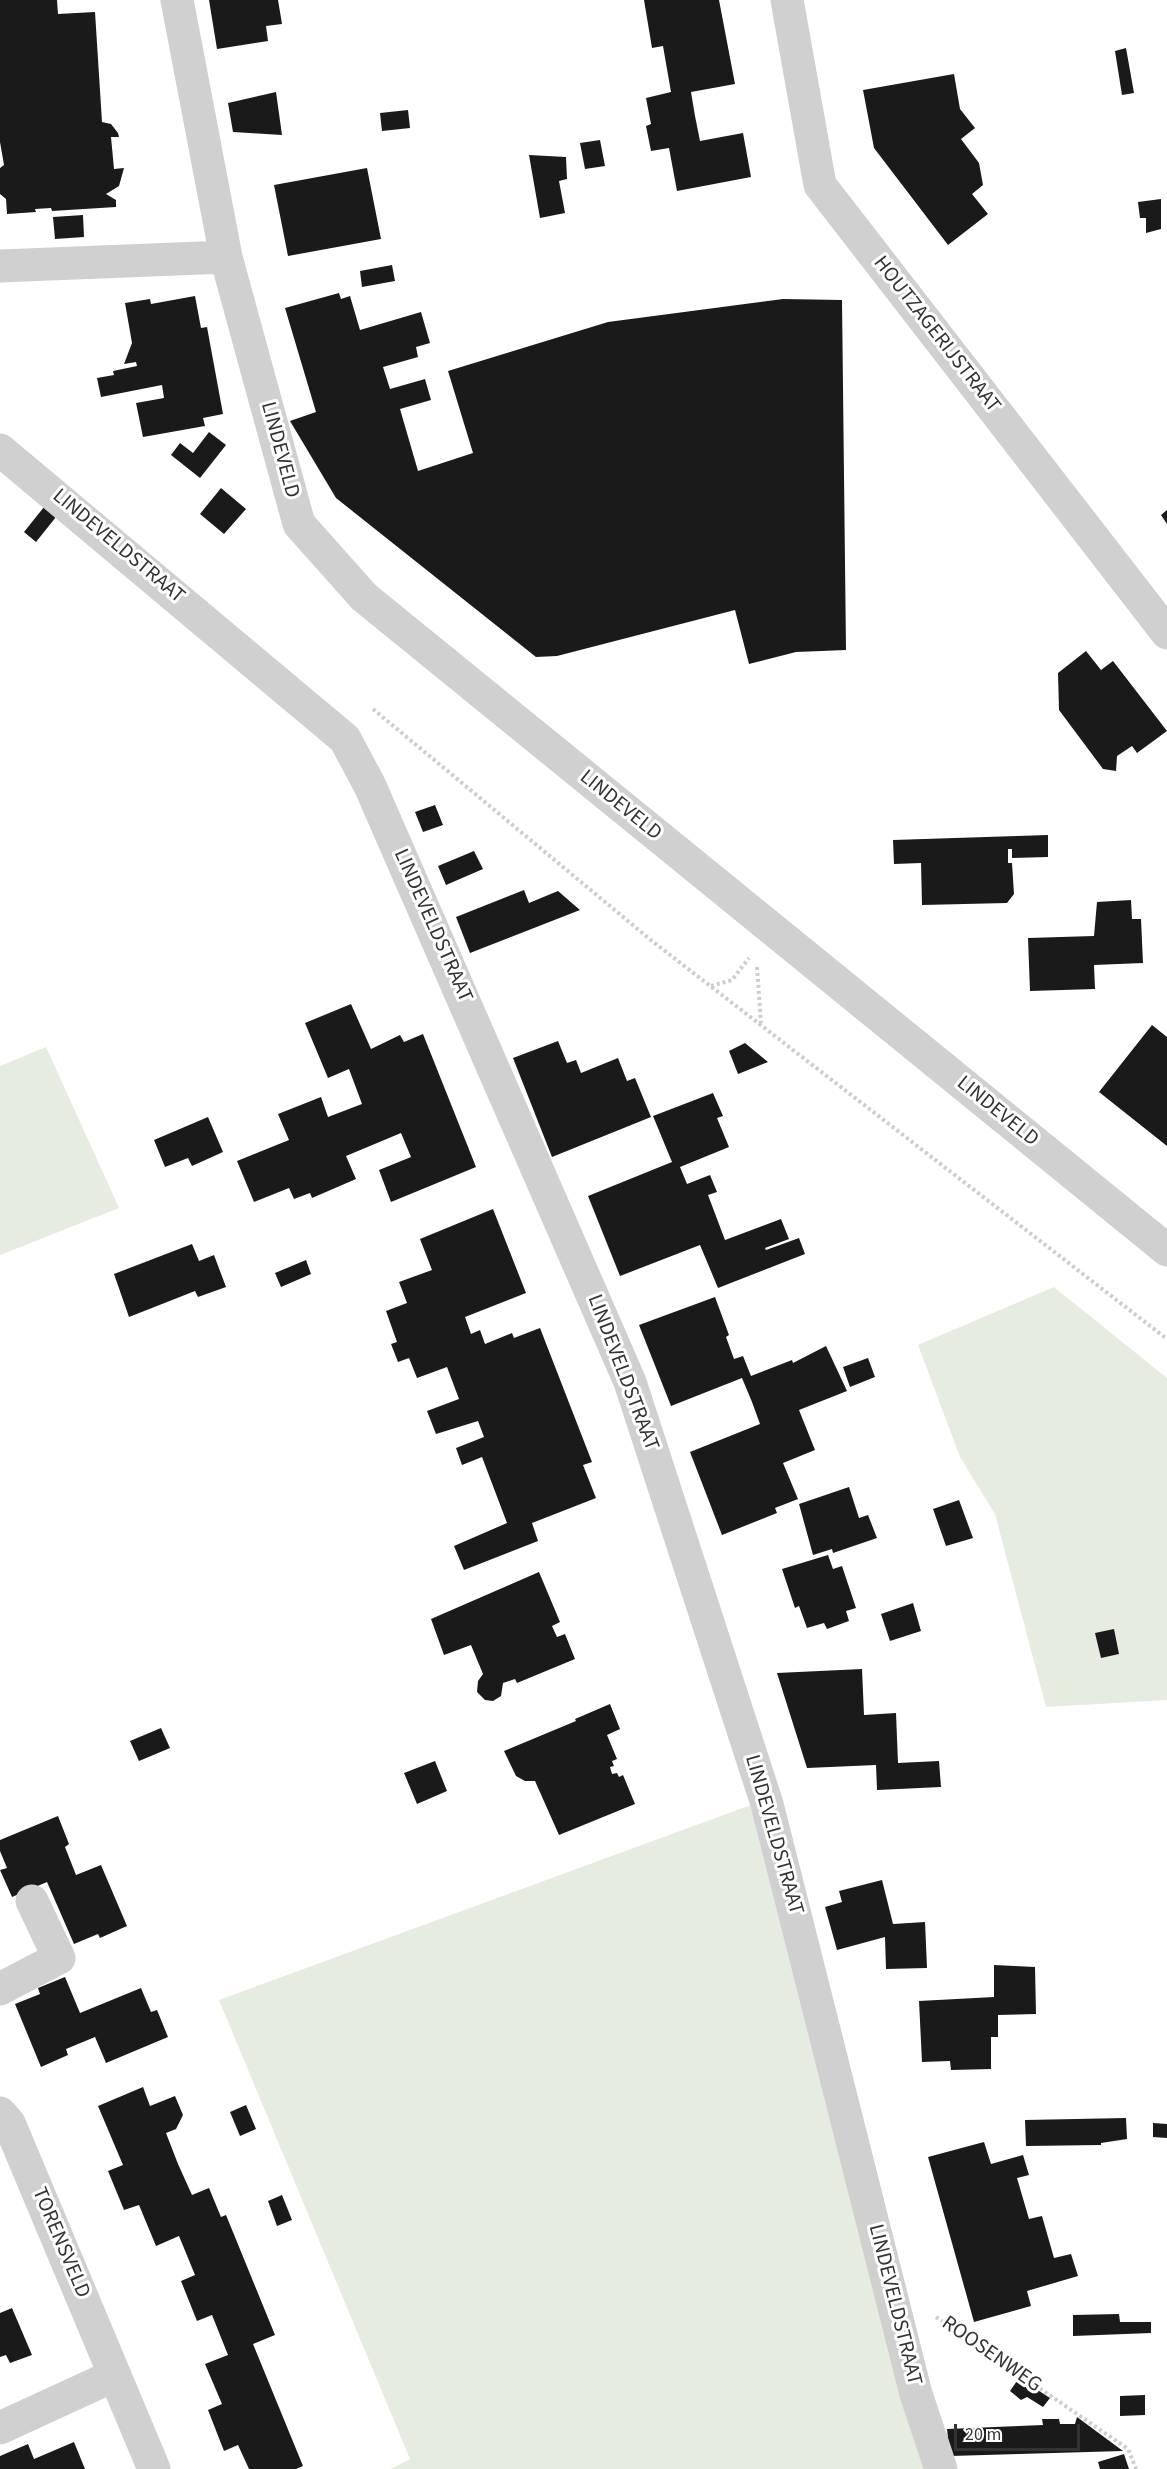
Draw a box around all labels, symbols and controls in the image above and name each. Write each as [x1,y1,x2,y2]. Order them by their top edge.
street label: HOUTZAGERIJSTRAAT [867,252,1005,418]
street label: LINDEVELD [254,399,304,501]
street label: LINDEVELDSTRAAT [47,484,189,610]
street label: LINDEVELD [574,765,666,847]
street label: LINDEVELDSTRAAT [387,846,477,1006]
street label: LINDEVELD [951,1071,1043,1153]
street label: LINDEVELDSTRAAT [581,1291,663,1455]
street label: LINDEVELDSTRAAT [738,1752,808,1918]
street label: TORENSVELD [25,2184,95,2302]
street label: LINDEVELDSTRAAT [862,2222,926,2388]
street label: ROOSENWEG [936,2311,1046,2399]
scale bar [957,2412,1083,2450]
text: 20 m [965,2422,1001,2447]

